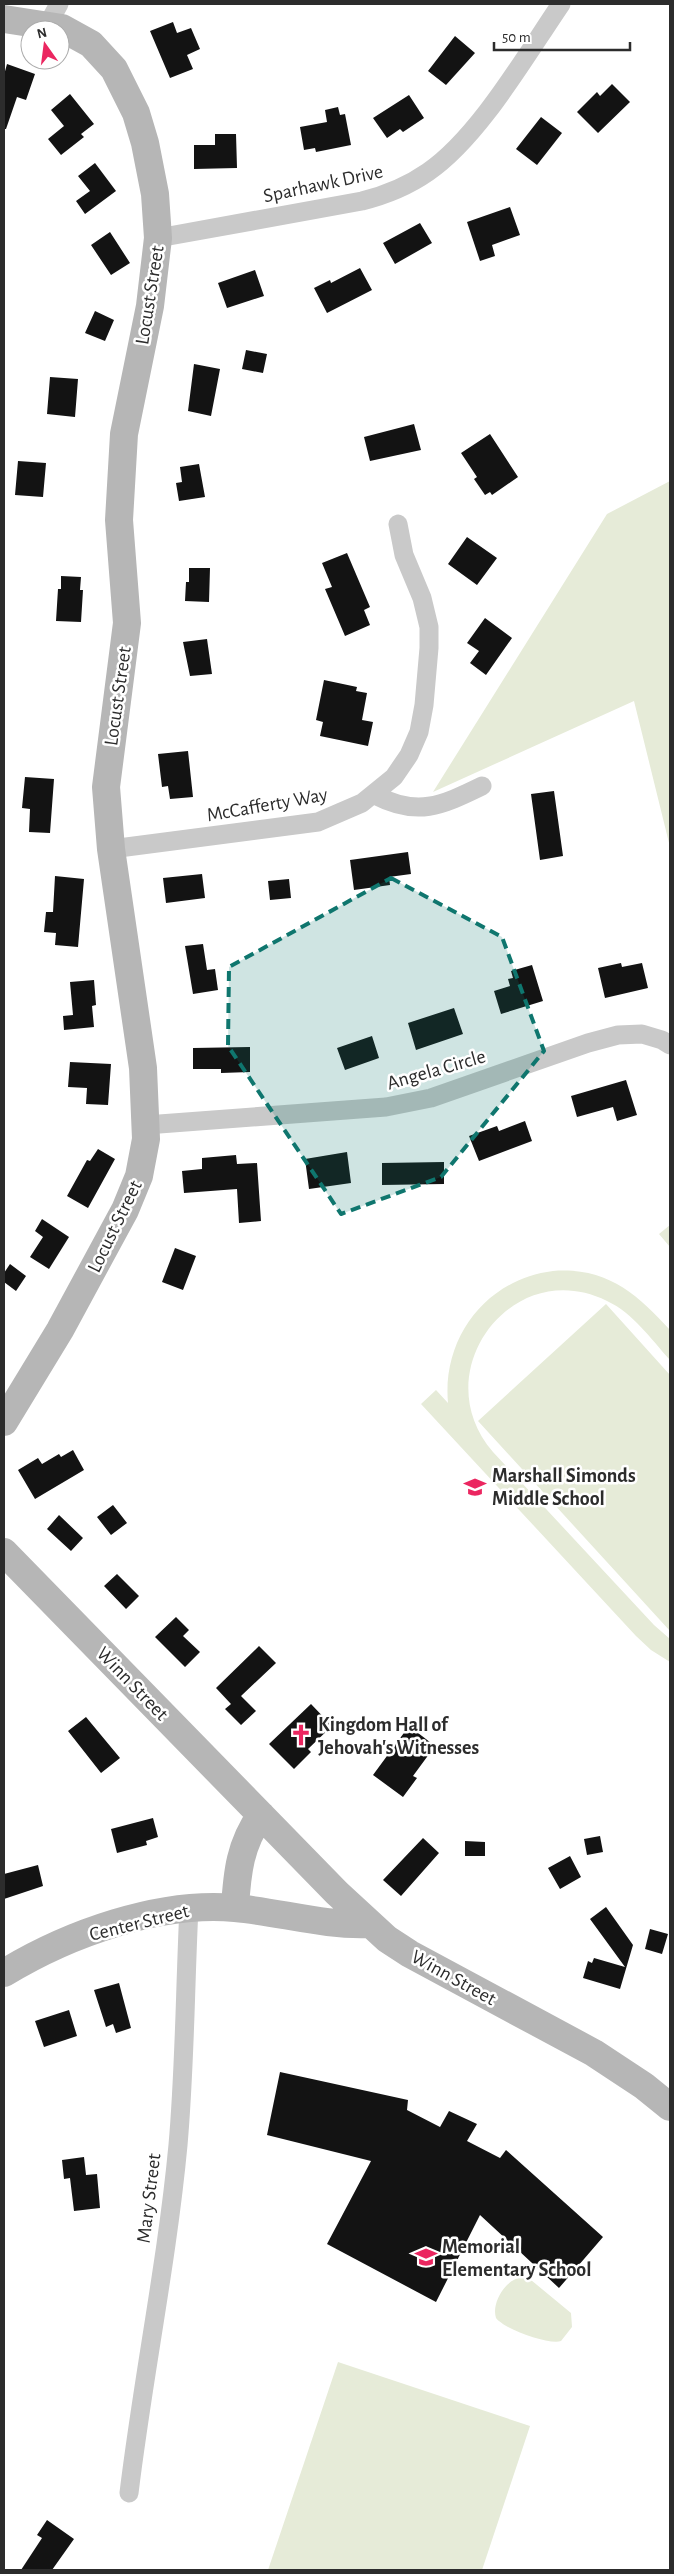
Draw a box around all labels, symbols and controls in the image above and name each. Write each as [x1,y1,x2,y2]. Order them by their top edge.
north arrow [20,20,70,70]
scale bar [494,20,630,52]
text: N [36,25,49,41]
text: 50 m [502,30,531,45]
street label: Sparhawk Drive [261,162,385,206]
street label: Locust Street [132,244,168,346]
street label: Locust Street [101,645,135,747]
street label: McCafferty Way [205,784,330,825]
street label: Angela Circle [385,1046,488,1094]
street label: Locust Street [84,1177,146,1276]
place label: Marshall Simonds Middle School [492,1466,636,1509]
school or university icon: Marshall Simonds Middle School [462,1474,488,1500]
street label: Winn Street [93,1643,172,1725]
place label: Kingdom Hall of Jehovah's Witnesses [318,1715,479,1758]
church icon: Kingdom Hall of Jehovah's Witnesses [288,1722,314,1748]
street label: Center Street [87,1901,192,1945]
street label: Winn Street [408,1946,500,2010]
street label: Mary Street [134,2152,164,2244]
place label: Memorial Elementary School [442,2237,591,2280]
school or university icon: Memorial Elementary School [413,2244,439,2270]

